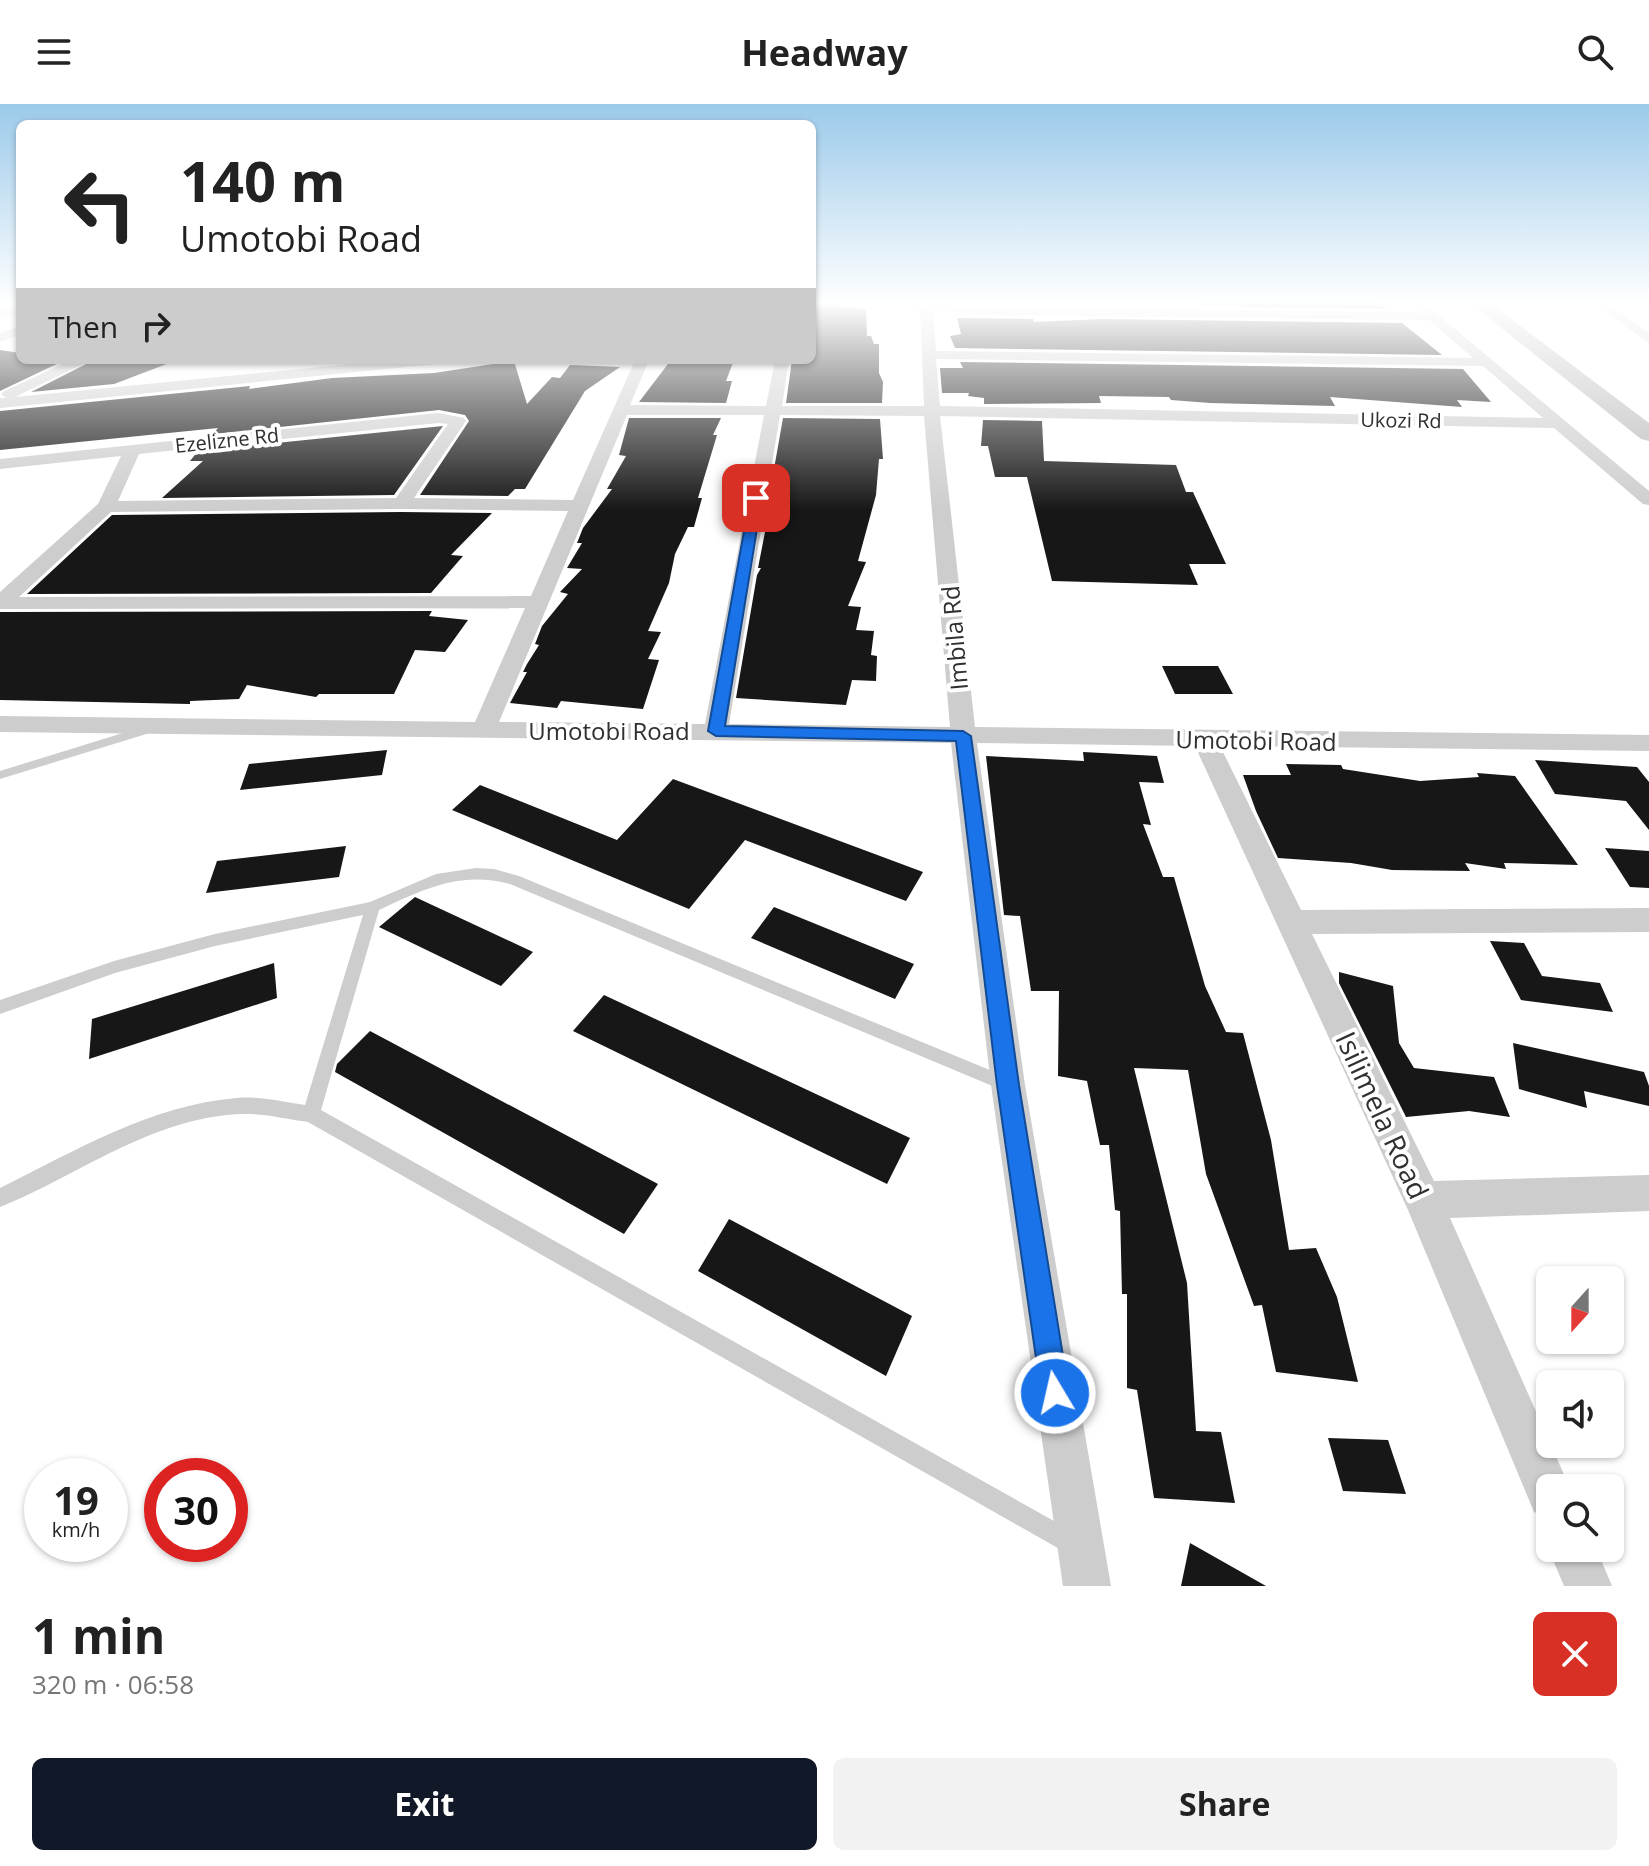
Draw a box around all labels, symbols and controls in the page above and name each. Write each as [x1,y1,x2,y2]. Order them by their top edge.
text: Headway [741,28,908,77]
icon: menu [32,30,76,74]
icon: search [1573,30,1617,74]
text: 140 m [180,142,346,218]
icon: left [48,152,152,256]
text: Umotobi Road [180,214,422,263]
icon: right [134,304,178,348]
text: Then [48,306,118,347]
street label: Ukozi Rd [1360,406,1442,434]
street label: Ezelizne Rd [174,421,280,459]
pin [722,464,790,532]
icon: arrive [734,476,778,520]
street label: Imbila Rd [933,584,975,692]
street label: Umotobi Road [528,714,690,747]
street label: Umotobi Road [1175,722,1337,758]
street label: Isilimela Road [1328,1025,1438,1205]
north arrow [1536,1266,1624,1354]
map controls [1536,1266,1624,1562]
position arrow [1013,1351,1097,1435]
button: sound [1536,1370,1624,1458]
speed limit sign: 30 [144,1458,248,1562]
text: 19 [53,1472,99,1527]
button: search [1536,1474,1624,1562]
text: km/h [52,1516,100,1543]
text: 1 min [32,1603,165,1668]
button: close [1533,1612,1617,1696]
text: 320 m · 06:58 [32,1666,194,1702]
button: Exit [32,1758,817,1850]
button: Share [833,1758,1617,1850]

